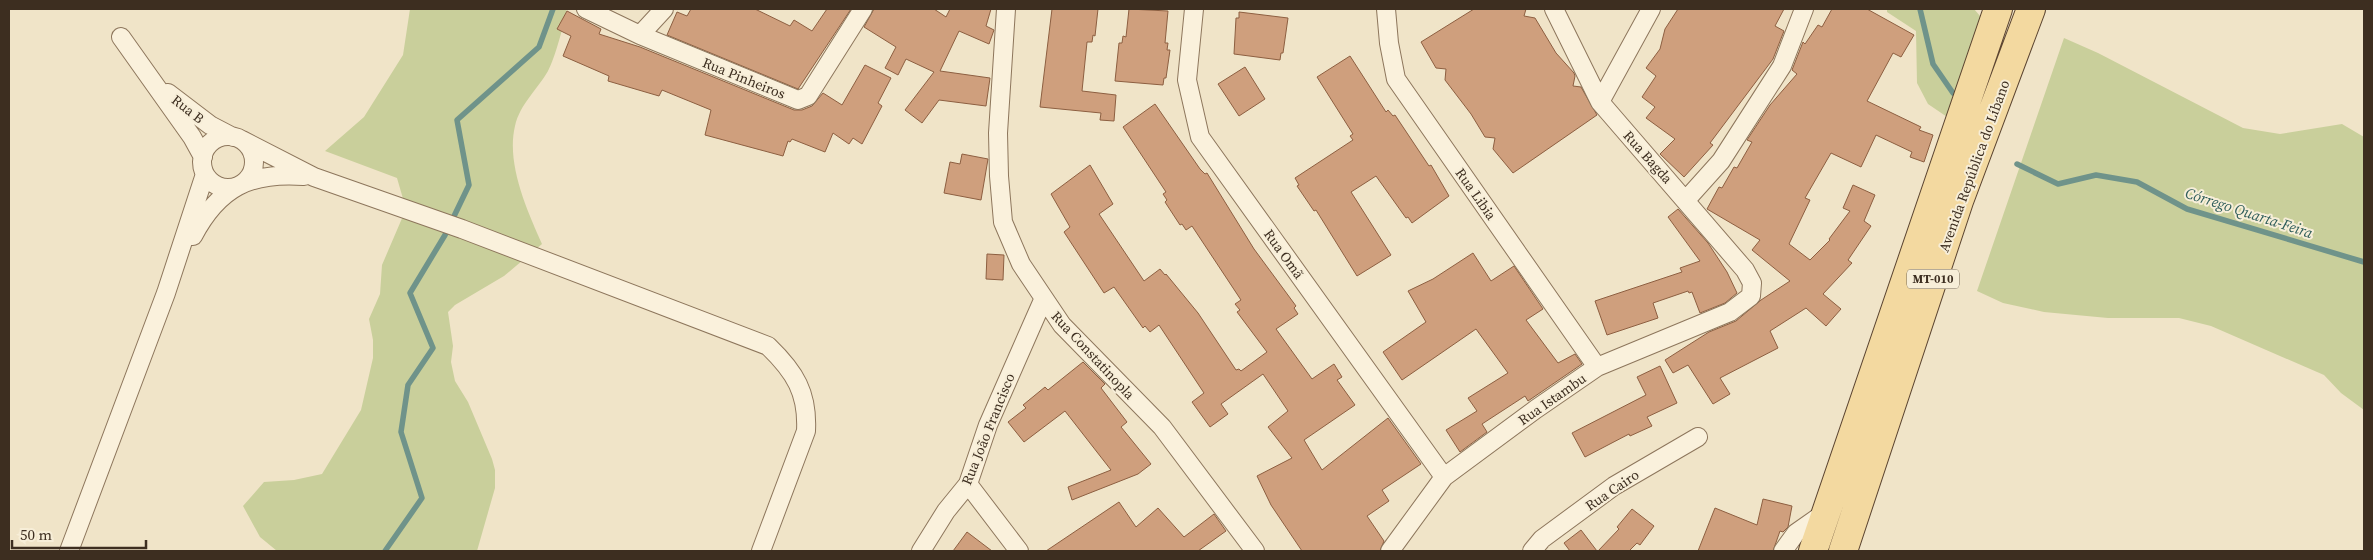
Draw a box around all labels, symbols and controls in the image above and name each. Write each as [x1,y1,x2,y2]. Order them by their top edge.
street label: Rua Pinheiros [700,52,788,104]
street label: Avenida República do Líbano [1934,77,2015,255]
street label: Rua B [168,90,209,128]
street label: Rua Bagda [1619,126,1678,189]
street label: Rua Libia [1451,164,1502,225]
water label: Córrego Quarta-Feira [2183,182,2316,243]
street label: Rua Omã [1259,225,1309,284]
road number: MT-010 [1907,270,1959,288]
street label: Rua Constatinopla [1047,306,1140,404]
street label: Rua Istambu [1514,368,1590,430]
street label: Rua João Francisco [956,370,1020,488]
street label: Rua Cairo [1581,464,1643,515]
scale bar [12,518,146,550]
text: 50 m [20,524,52,545]

